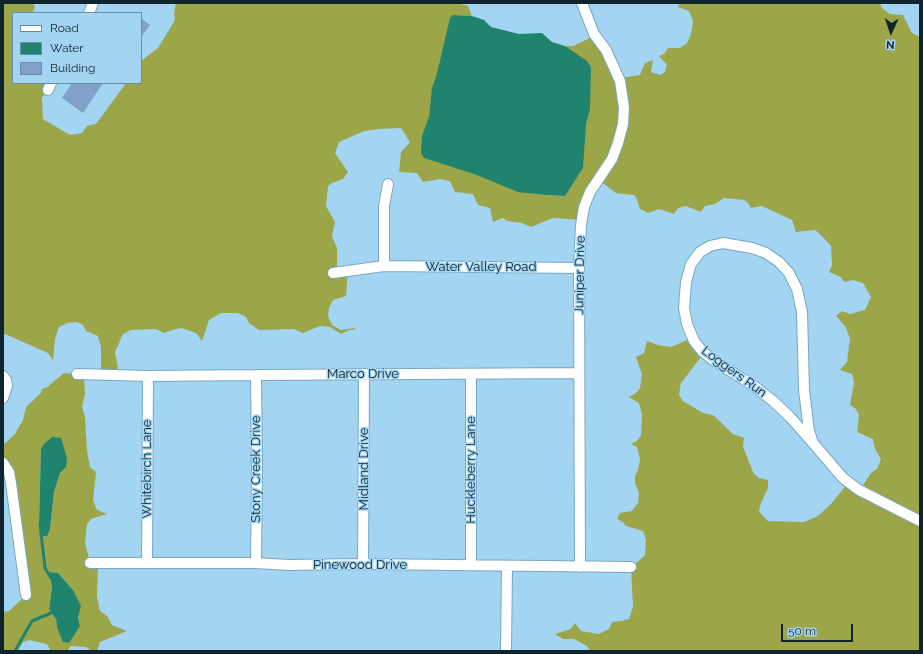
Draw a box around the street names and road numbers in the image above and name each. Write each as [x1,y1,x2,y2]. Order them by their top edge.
street label: Juniper Drive [572,235,588,315]
street label: Water Valley Road [426,259,536,275]
street label: Loggers Run [698,343,770,401]
street label: Marco Drive [327,366,399,382]
street label: Stony Creek Drive [248,415,264,523]
street label: Huckleberry Lane [463,416,479,524]
street label: Whitebirch Lane [139,420,155,518]
street label: Midland Drive [356,428,372,510]
street label: Pinewood Drive [313,557,407,573]

